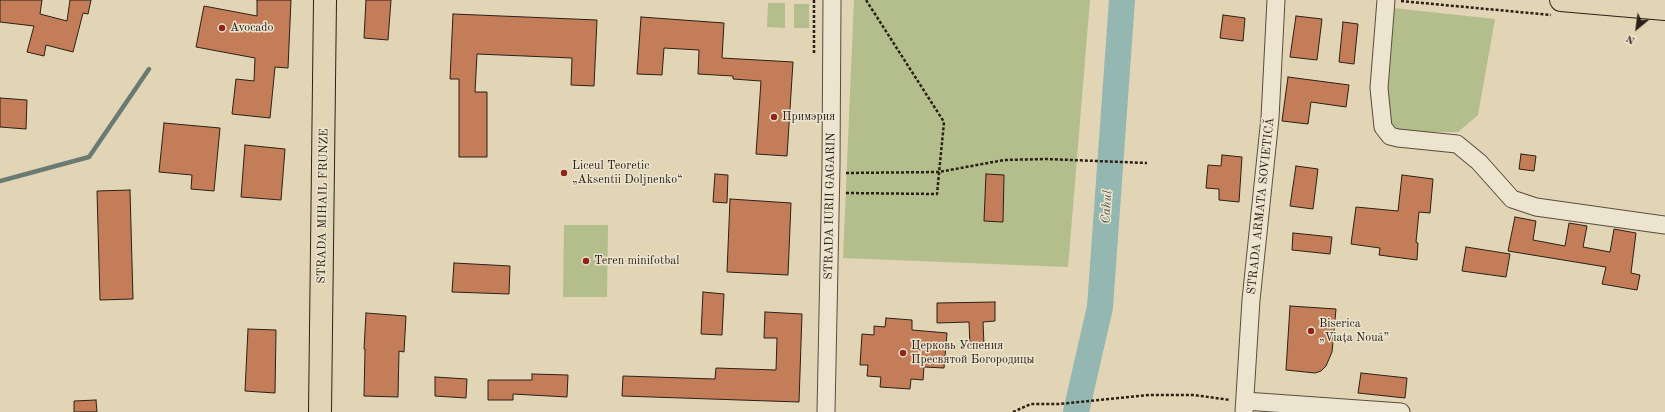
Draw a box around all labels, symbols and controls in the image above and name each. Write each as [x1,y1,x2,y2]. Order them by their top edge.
north arrow [1617,8,1657,48]
place label: Avocado [230,21,274,35]
marker: Avocado [217,23,227,33]
text: N [1625,32,1637,46]
place label: Примэрия [782,110,835,124]
marker: Примэрия [769,112,779,122]
street label: STRADA ARMATA SOVIETICĂ [1245,117,1277,295]
street label: STRADA MIHAIL FRUNZE [314,128,332,284]
street label: STRADA IURII GAGARIN [822,132,838,280]
place label: Liceul Teoretic „Aksentii Doljnenko“ [572,159,683,187]
marker: Liceul Teoretic „Aksentii Doljnenko“ [559,168,569,178]
water label: Cahul [1098,190,1116,224]
place label: Teren minifotbal [594,254,679,268]
marker: Teren minifotbal [581,256,591,266]
place label: Biserica „Viața Nouă” [1319,317,1389,345]
marker: Biserica „Viața Nouă” [1306,326,1316,336]
place label: Церковь Успения Пресвятой Богородицы [911,339,1035,367]
marker: Церковь Успения Пресвятой Богородицы [898,348,908,358]

